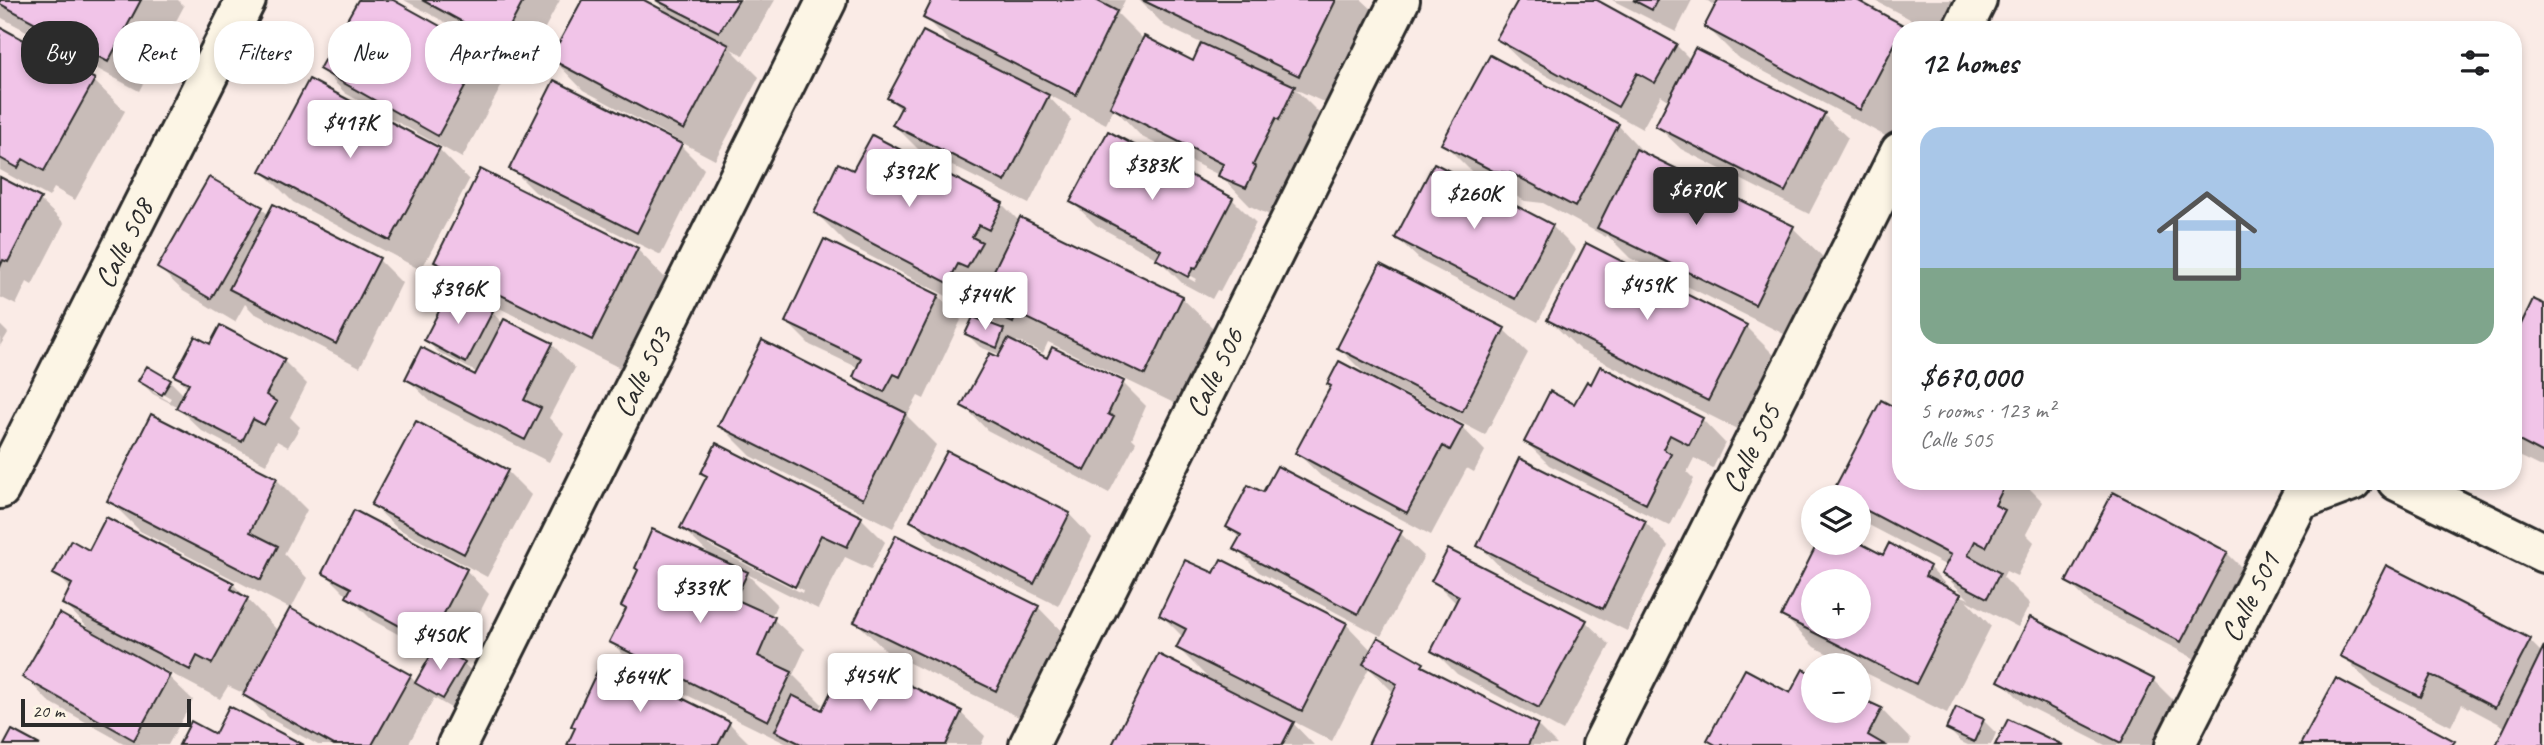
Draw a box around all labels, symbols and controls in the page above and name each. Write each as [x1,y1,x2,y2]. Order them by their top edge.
chip: Buy [21,21,99,84]
chip: Rent [113,21,200,84]
chip: Filters [214,21,314,84]
chip: New [328,21,411,84]
chip: Apartment [425,21,561,84]
text: 12 homes [1920,44,2018,82]
icon: filters [2456,44,2494,82]
pin: $417K [301,100,399,160]
text: $417K [324,108,377,137]
pin: $383K [1103,142,1201,202]
pin: $392K [860,150,958,209]
text: $383K [1125,150,1179,179]
text: $392K [883,157,935,186]
pin: $670K [1647,168,1745,227]
pin: $260K [1425,172,1523,231]
icon: home [2144,173,2270,299]
text: $670K [1669,175,1723,204]
text: $260K [1447,179,1501,208]
street label: Calle 508 [85,190,163,294]
pin: $459K [1598,262,1696,322]
pin: $396K [409,266,507,326]
text: $459K [1621,270,1673,299]
pin: $744K [936,272,1034,332]
text: $396K [431,274,485,303]
text: $744K [959,280,1012,309]
street label: Calle 503 [604,319,681,423]
street label: Calle 506 [1176,320,1253,424]
text: $670,000 [1920,358,2021,396]
street label: Calle 505 [1713,396,1790,499]
text: 5 rooms · 123 m² [1920,396,2055,425]
text: Calle 505 [1920,425,1993,454]
map controls [1801,485,1871,723]
button: layers [1801,485,1871,555]
street label: Calle 501 [2212,545,2289,648]
pin: $339K [651,566,749,625]
button: + [1801,569,1871,639]
text: $339K [674,573,726,602]
pin: $450K [391,612,489,672]
text: $450K [414,620,466,649]
button: − [1801,653,1871,723]
pin: $644K [591,654,689,714]
pin: $454K [821,654,919,713]
text: $454K [844,661,896,690]
text: $644K [613,662,667,691]
scale bar [21,696,191,728]
text: 20 m [32,699,64,723]

